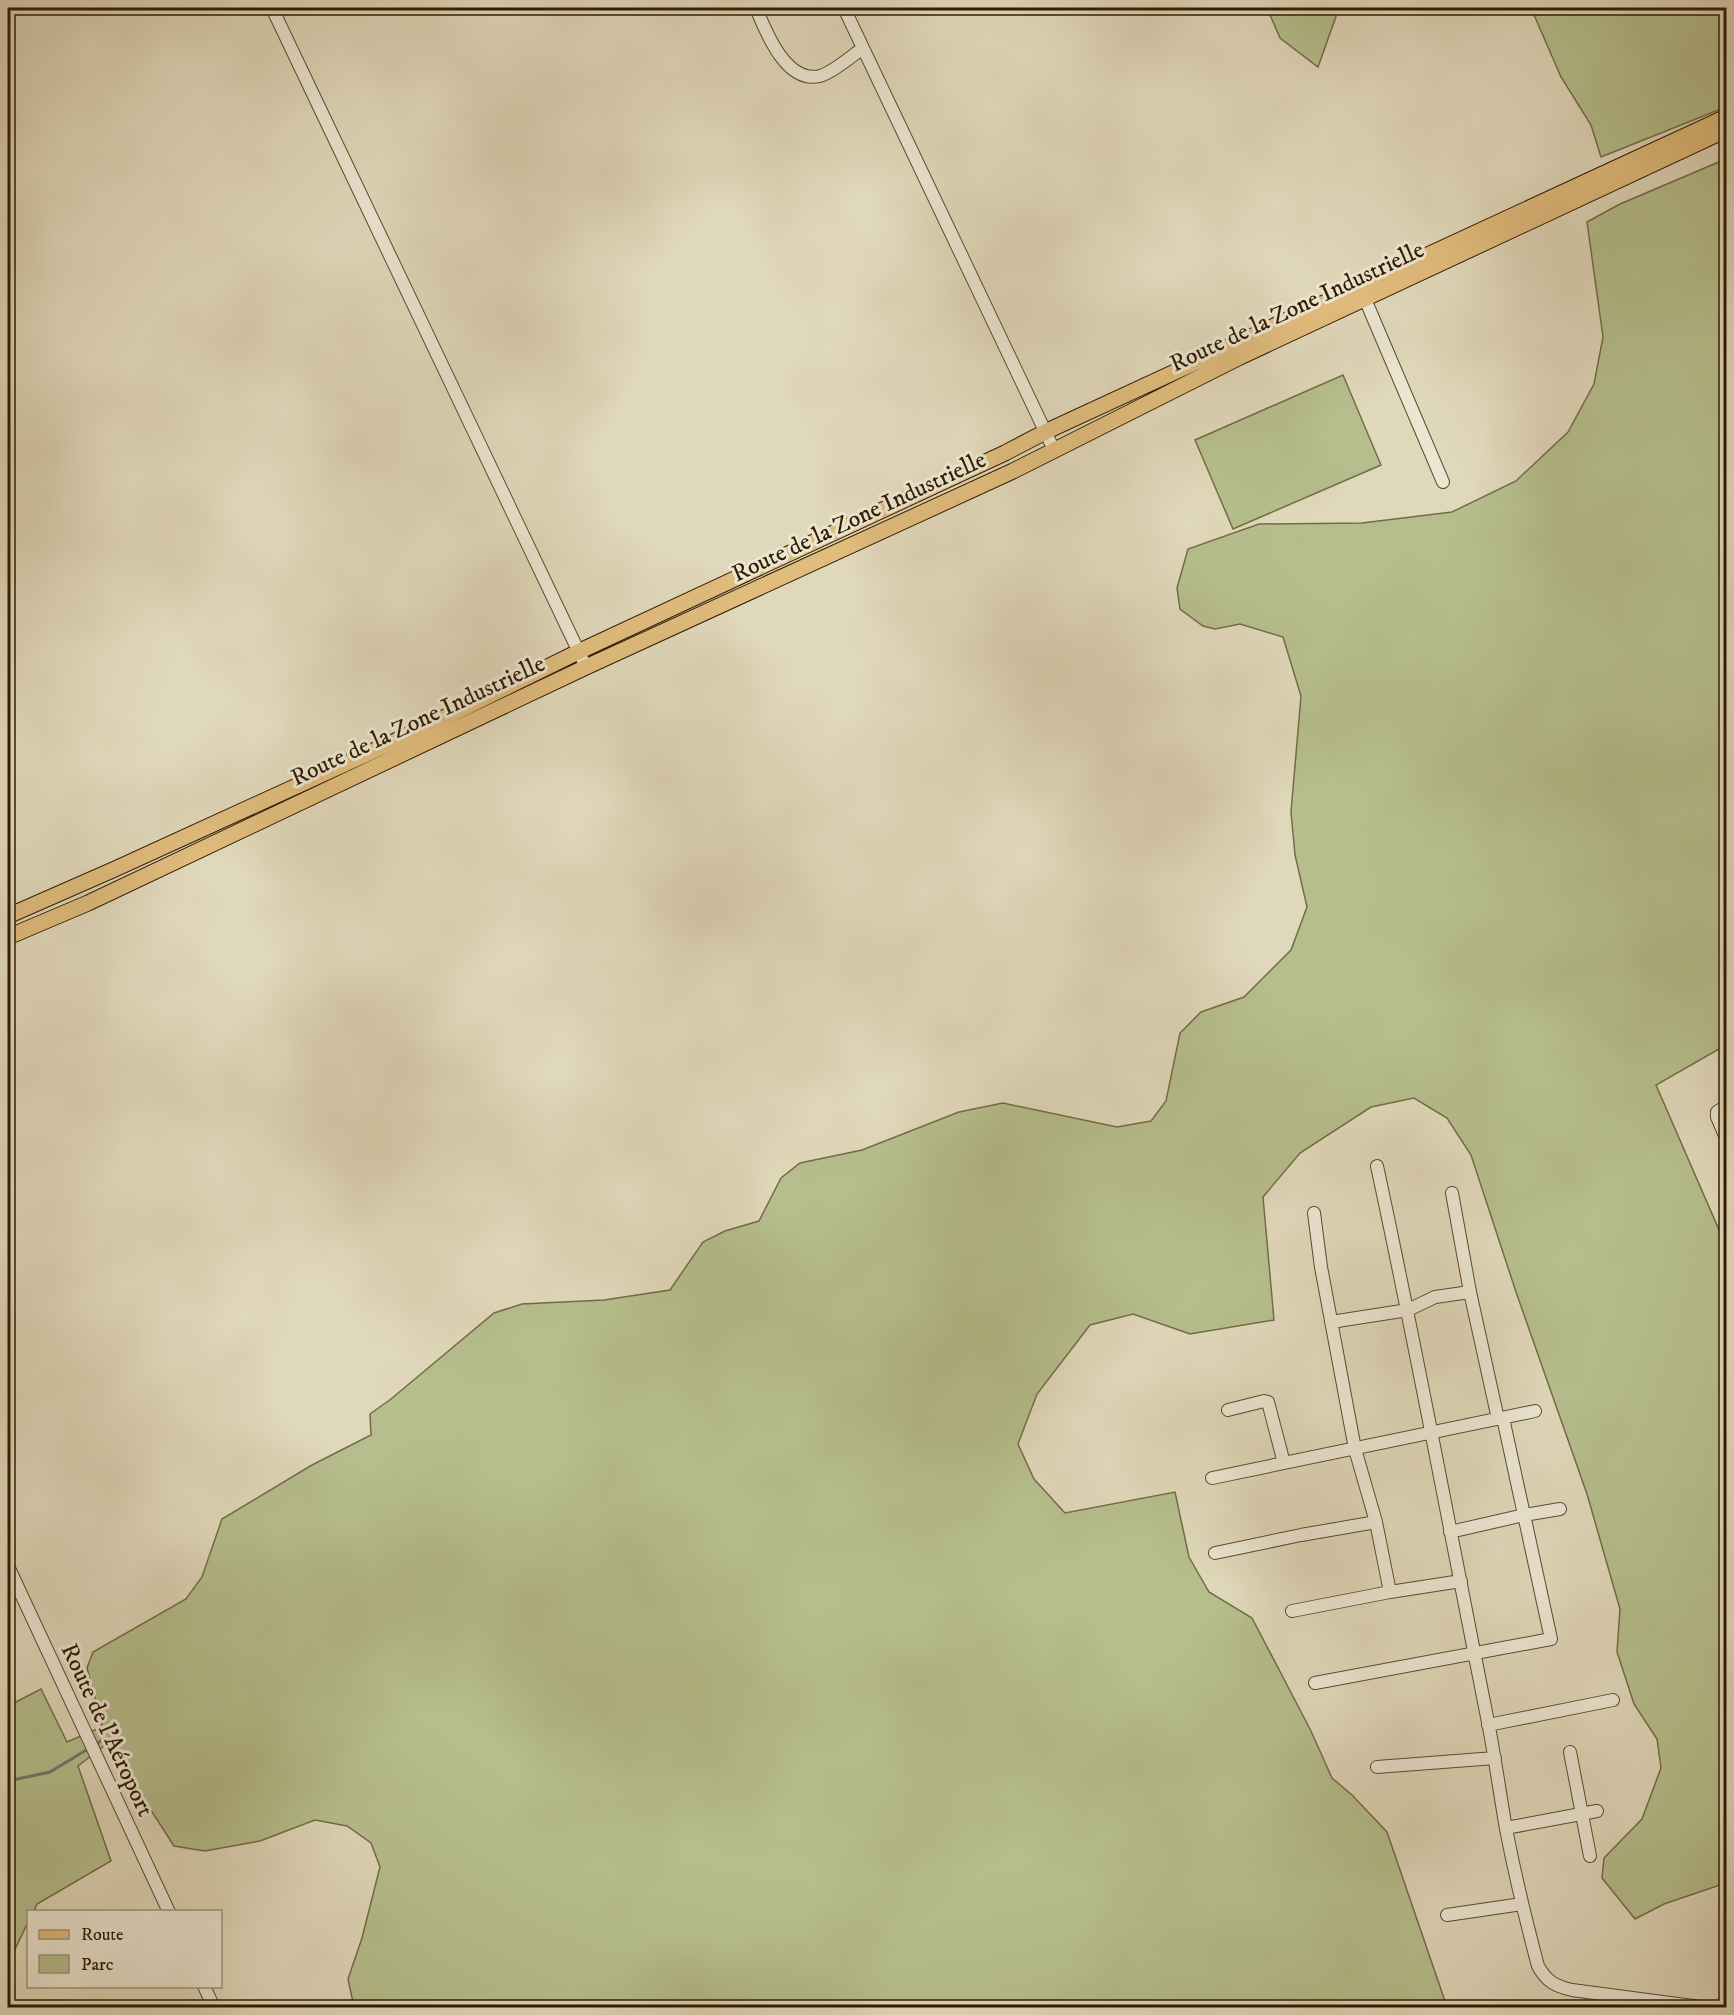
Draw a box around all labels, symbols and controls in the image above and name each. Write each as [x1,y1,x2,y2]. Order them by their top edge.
street label: Route de la Zone Industrielle [1165,235,1429,379]
street label: Route de la Zone Industrielle [727,445,991,589]
street label: Route de la Zone Industrielle [286,649,550,793]
street label: Route de l'Aéroport [54,1639,160,1822]
legend [27,1910,222,1988]
text: Route [81,1924,124,1946]
text: Parc [81,1954,114,1976]

